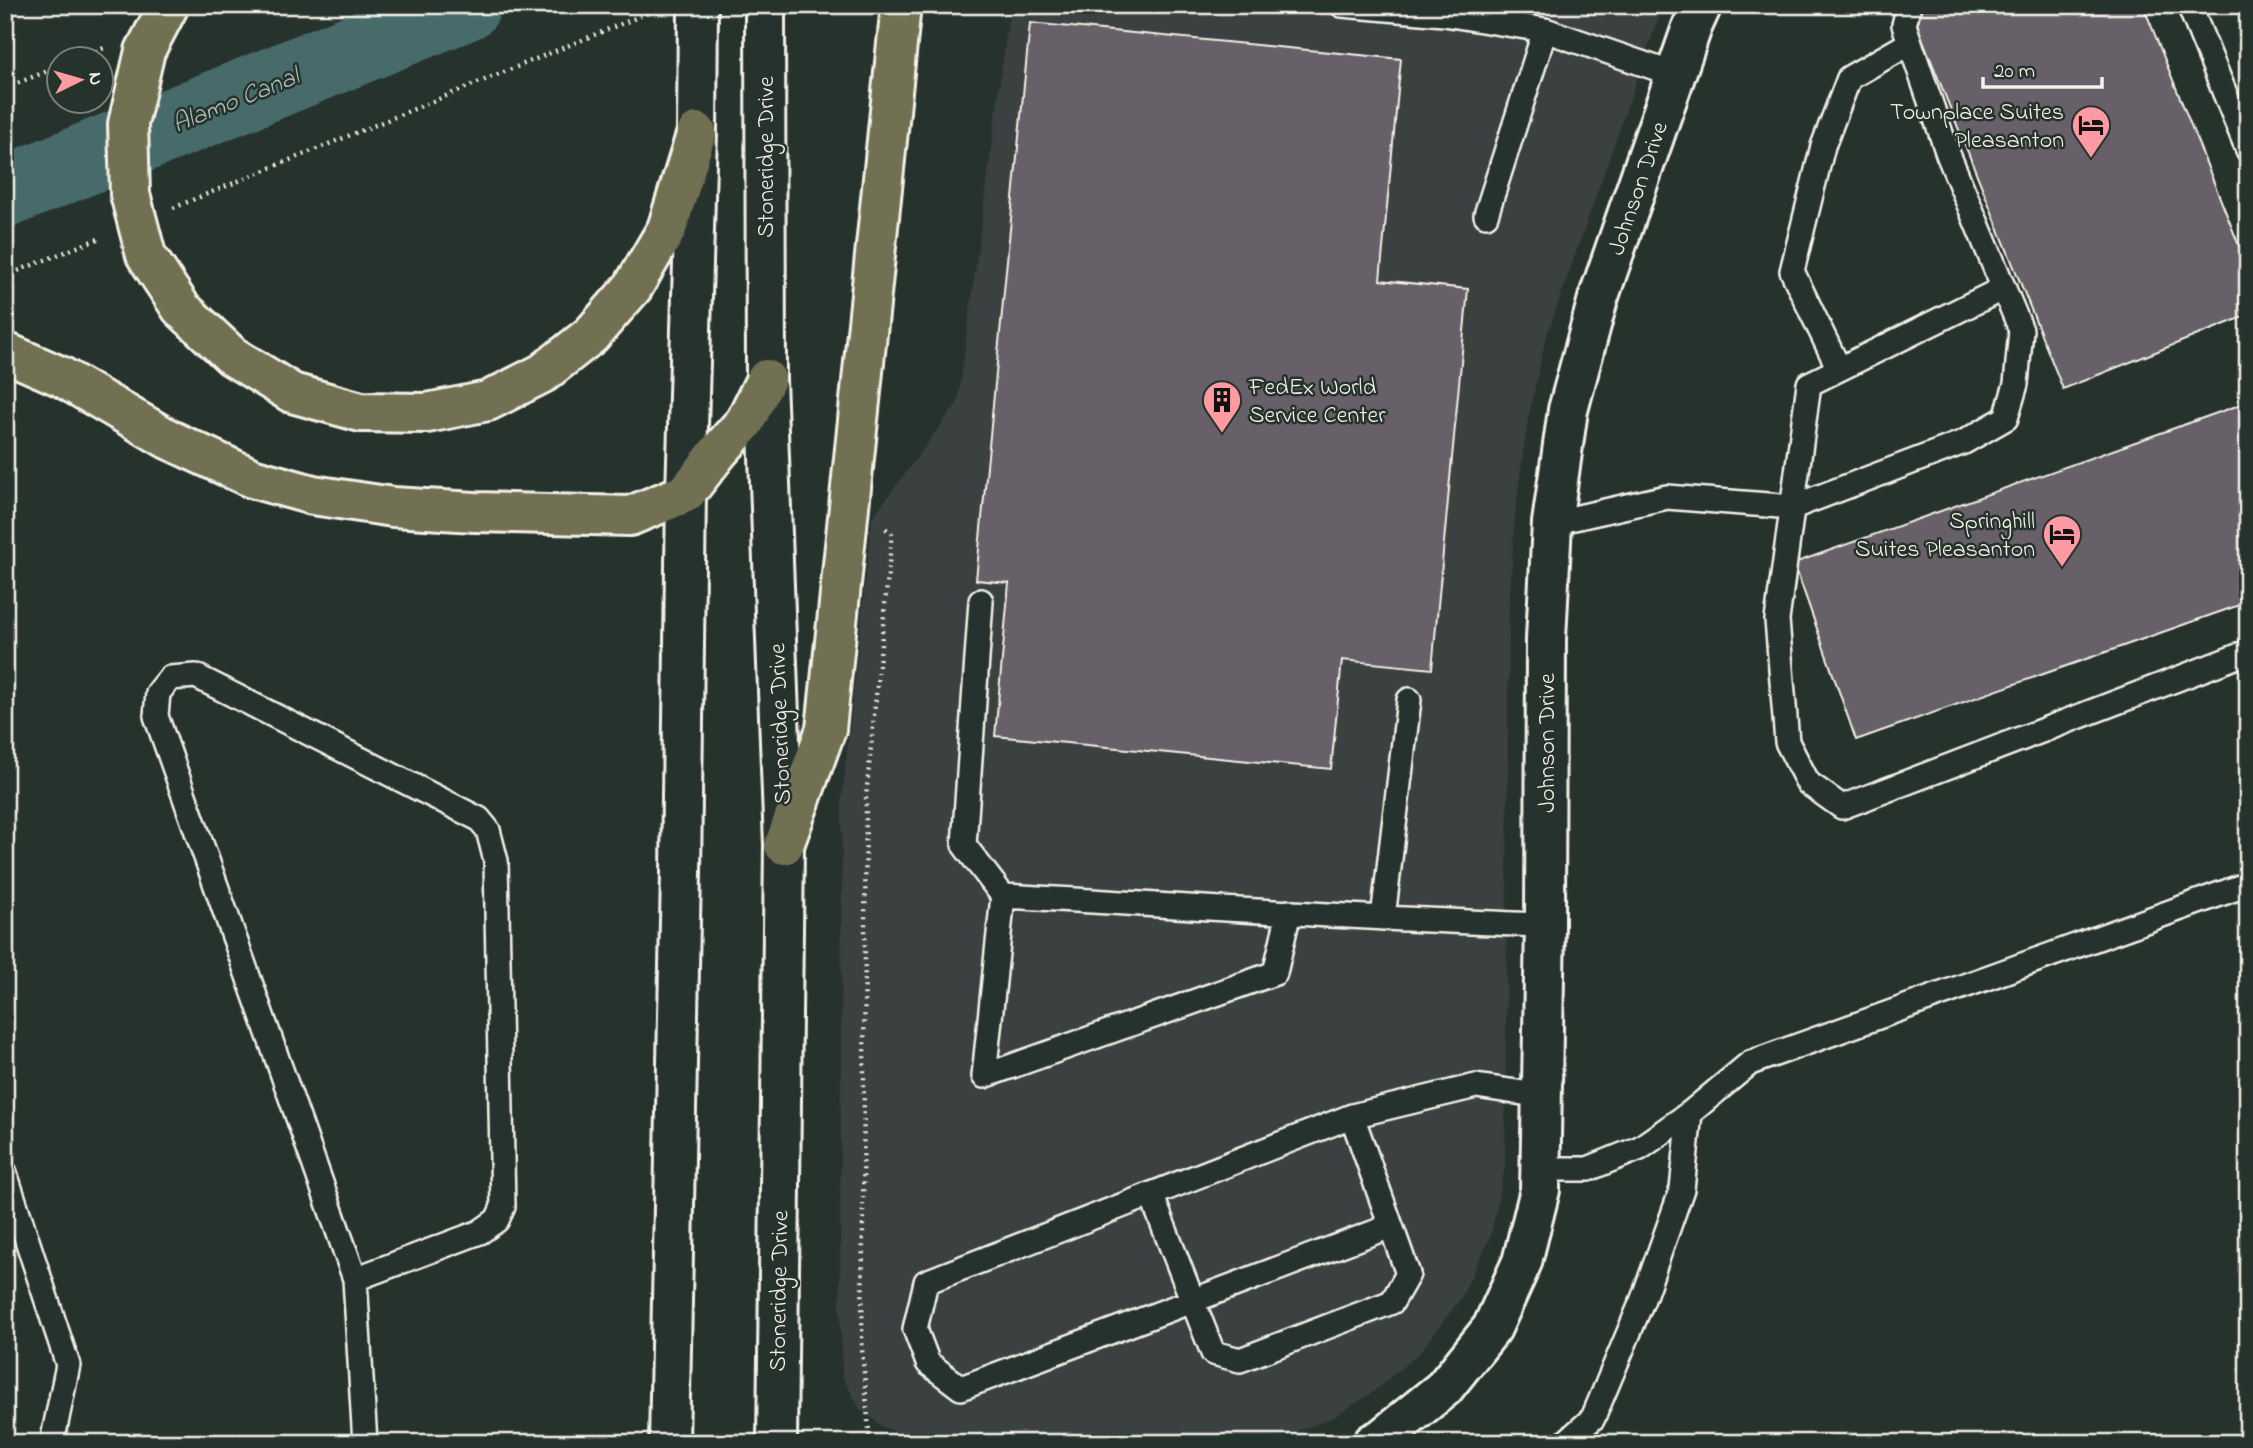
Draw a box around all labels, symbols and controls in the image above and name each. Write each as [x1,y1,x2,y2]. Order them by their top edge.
north arrow [46,46,116,116]
scale bar [1983,46,2102,90]
text: 20 m [1994,57,2035,87]
water label: Alamo Canal [167,58,308,145]
text: N [80,71,108,86]
street label: Stoneridge Drive [750,76,785,238]
place label: Townplace Suites Pleasanton [1890,96,2064,159]
hotel icon: Townplace Suites Pleasanton [2070,104,2112,159]
street label: Johnson Drive [1600,117,1679,260]
place label: FedEx World Service Center [1248,371,1386,434]
building icon: FedEx World Service Center [1201,379,1243,434]
place label: Springhill Suites Pleasanton [1855,505,2035,568]
hotel icon: Springhill Suites Pleasanton [2041,513,2083,568]
street label: Stoneridge Drive [761,642,802,805]
street label: Johnson Drive [1531,673,1566,813]
street label: Stoneridge Drive [762,1210,799,1372]

